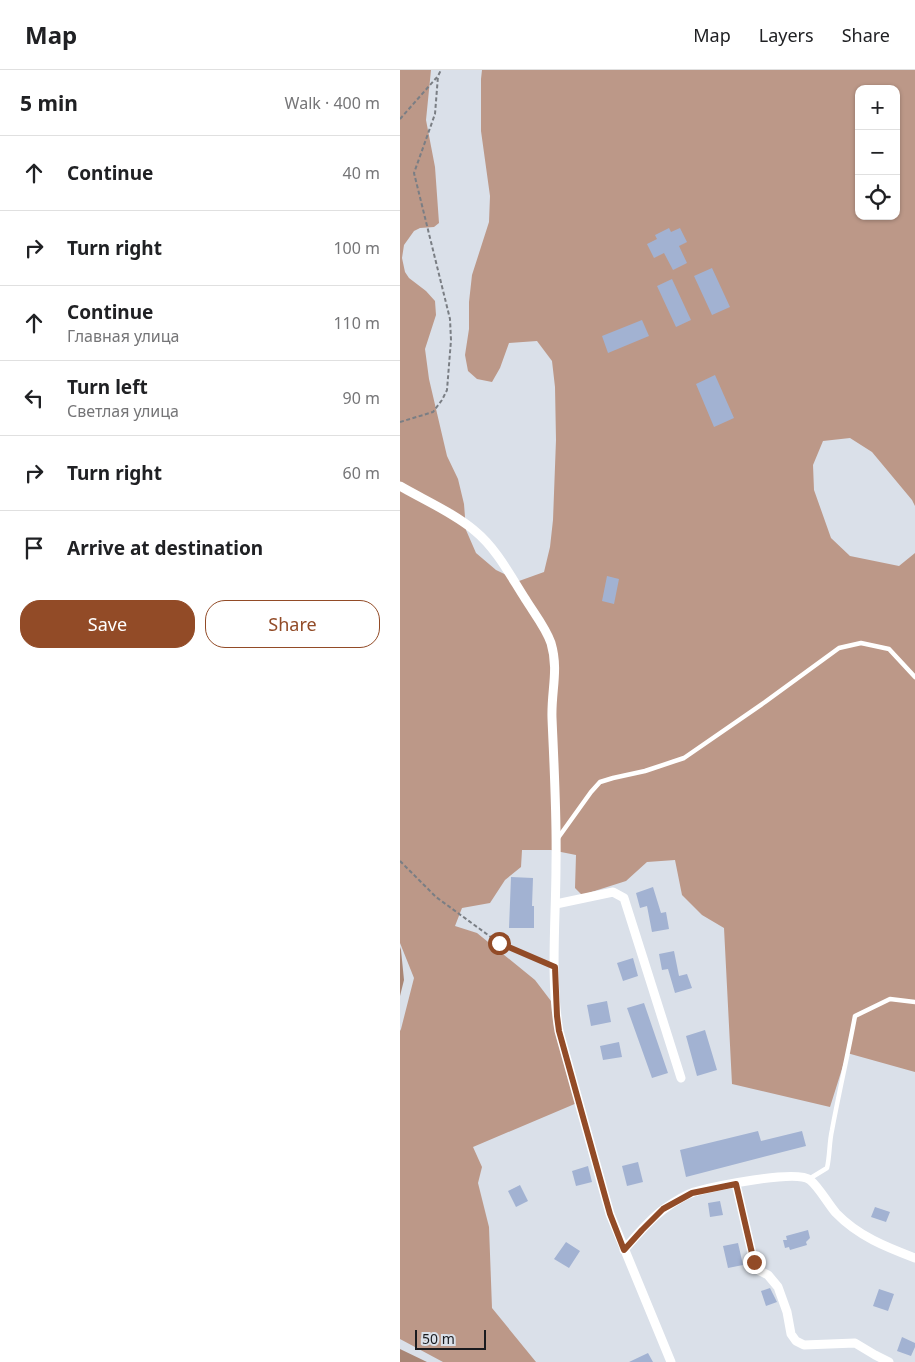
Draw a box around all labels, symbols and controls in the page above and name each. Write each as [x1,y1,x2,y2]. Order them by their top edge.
text: Map [25,18,77,51]
text: Map [693,23,731,47]
text: Layers [759,23,814,47]
text: Share [842,23,890,47]
map controls [855,85,900,220]
button: + [855,85,900,130]
text: 5 min [20,89,78,117]
text: Walk · 400 m [285,92,380,114]
button: − [855,130,900,175]
icon: ahead [20,159,48,187]
text: Continue [67,160,153,186]
text: 40 m [343,162,380,184]
button: locate [855,175,900,220]
icon: right [20,234,48,262]
text: Turn right [67,235,162,261]
text: 100 m [333,237,380,259]
text: Continue [67,299,153,325]
icon: ahead [20,309,48,337]
text: 110 m [333,312,380,334]
text: Главная улица [67,325,179,347]
text: Turn left [67,374,148,400]
icon: left [20,384,48,412]
text: 90 m [343,387,380,409]
text: Светлая улица [67,400,179,422]
icon: right [20,459,48,487]
text: Turn right [67,460,162,486]
text: 60 m [343,462,380,484]
icon: arrive [20,534,48,562]
text: Arrive at destination [67,535,263,561]
button: Save [20,600,195,648]
button: Share [205,600,380,648]
route start [488,932,511,955]
route end [743,1251,766,1274]
scale bar [415,1327,486,1350]
text: 50 m [422,1329,455,1348]

